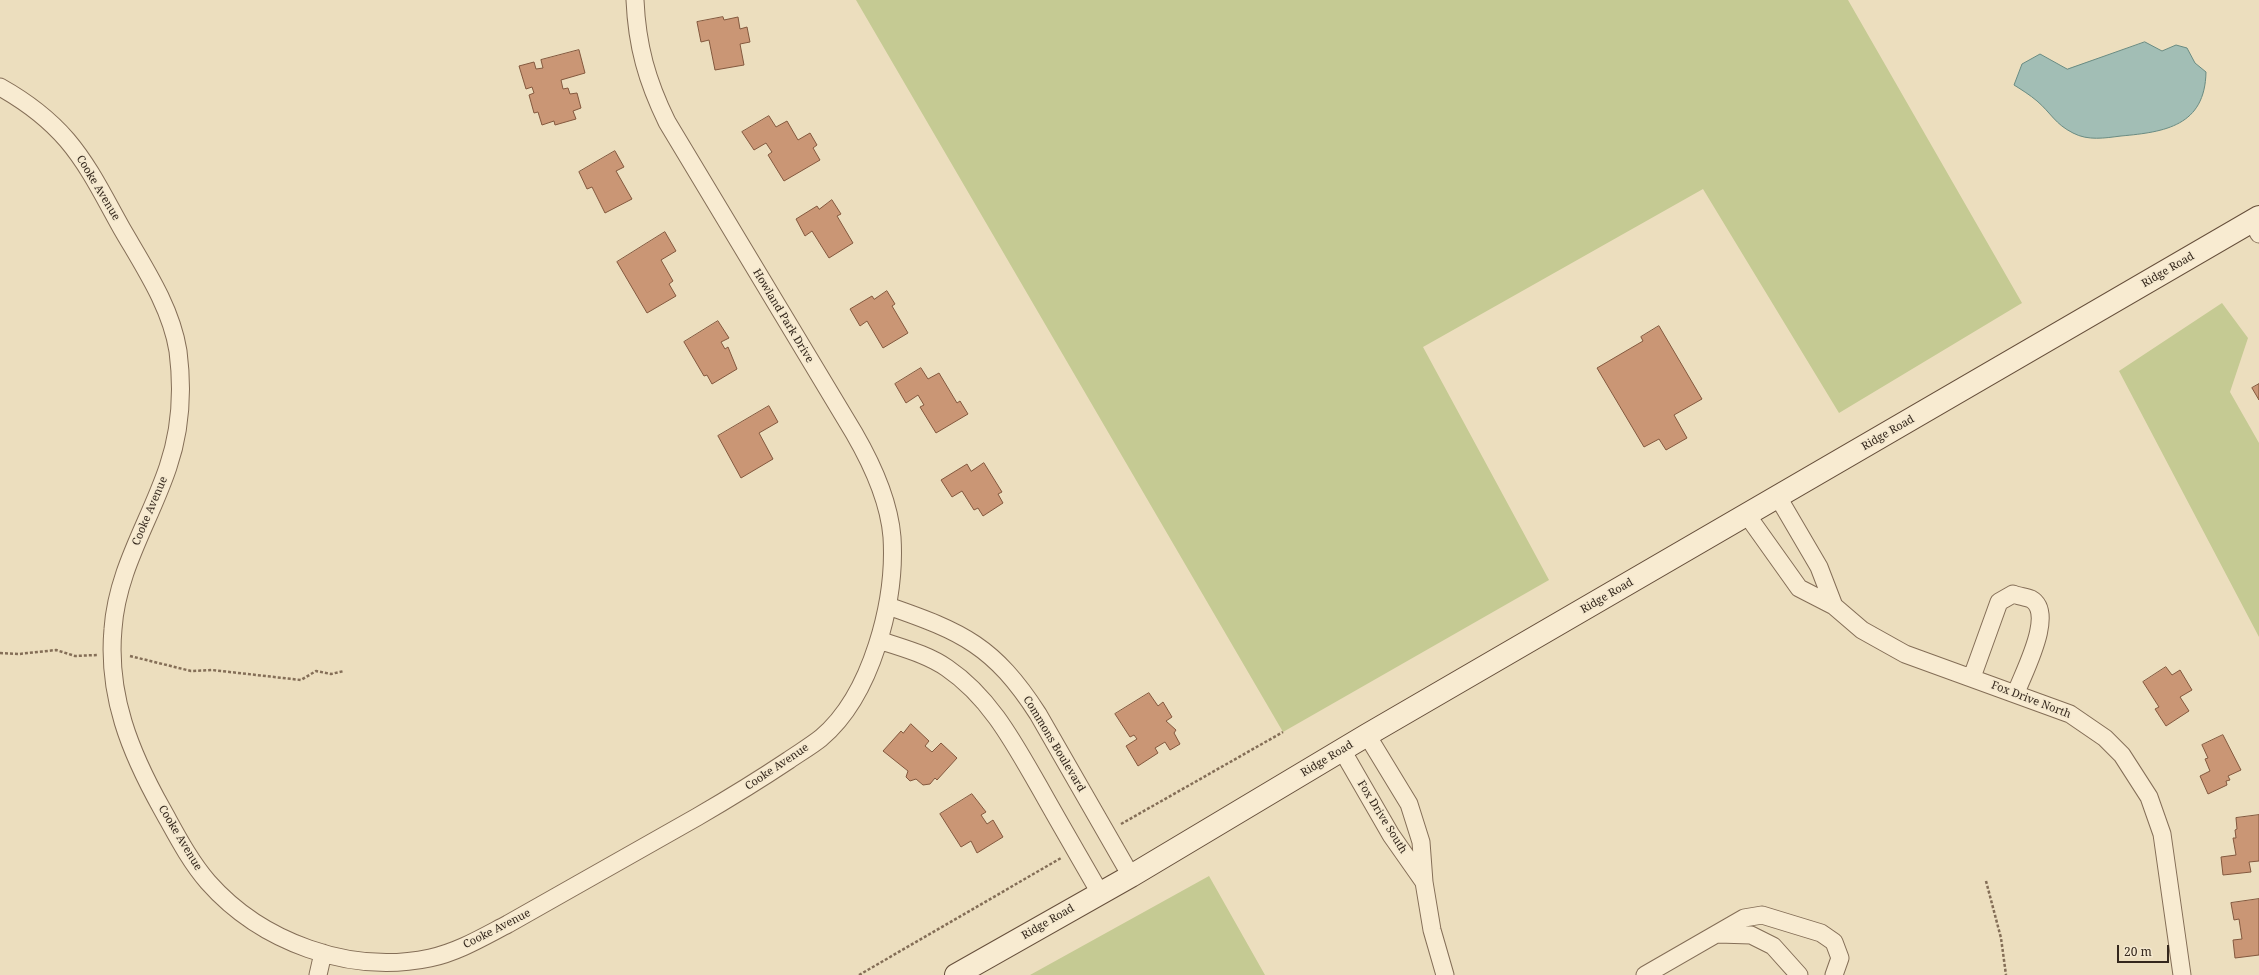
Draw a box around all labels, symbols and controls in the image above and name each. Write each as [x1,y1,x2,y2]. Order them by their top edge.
street label: Cooke Avenue [73,153,123,223]
street label: Ridge Road [2139,250,2197,290]
street label: Howland Park Drive [750,267,816,365]
street label: Ridge Road [1859,413,1917,453]
street label: Cooke Avenue [130,474,170,548]
street label: Ridge Road [1578,576,1636,616]
street label: Fox Drive North [1989,679,2073,721]
street label: Commons Boulevard [1020,694,1088,794]
street label: Ridge Road [1298,738,1356,780]
street label: Cooke Avenue [743,741,811,793]
street label: Fox Drive South [1354,778,1410,856]
street label: Cooke Avenue [155,803,205,873]
street label: Ridge Road [1019,902,1077,942]
street label: Cooke Avenue [461,906,533,952]
scale bar [2119,937,2171,963]
text: 20 m [2124,943,2152,960]

